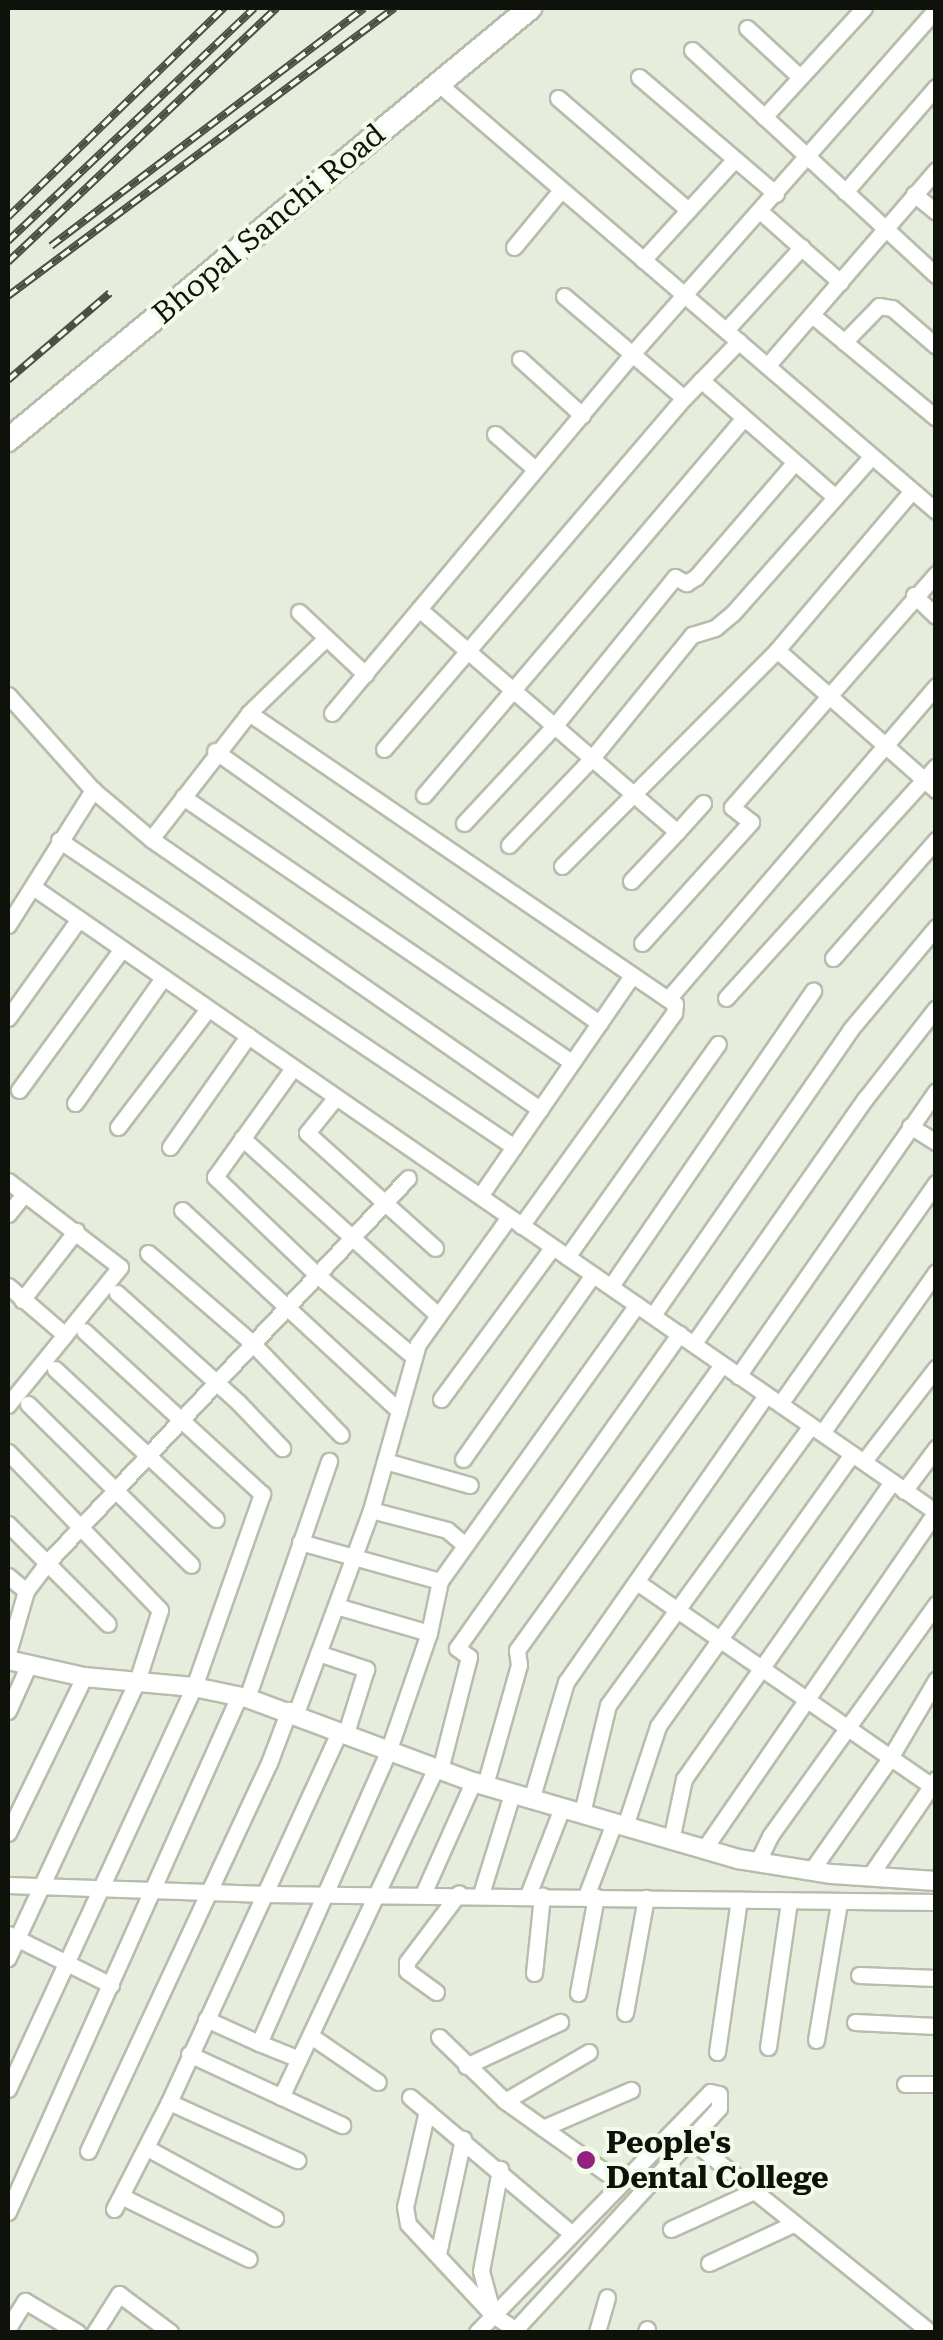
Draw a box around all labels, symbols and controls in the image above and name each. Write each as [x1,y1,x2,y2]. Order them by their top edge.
street label: Bhopal Sanchi Road [146,116,392,332]
place label: People's Dental College [606,2125,829,2196]
marker: People's Dental College [575,2149,597,2171]

